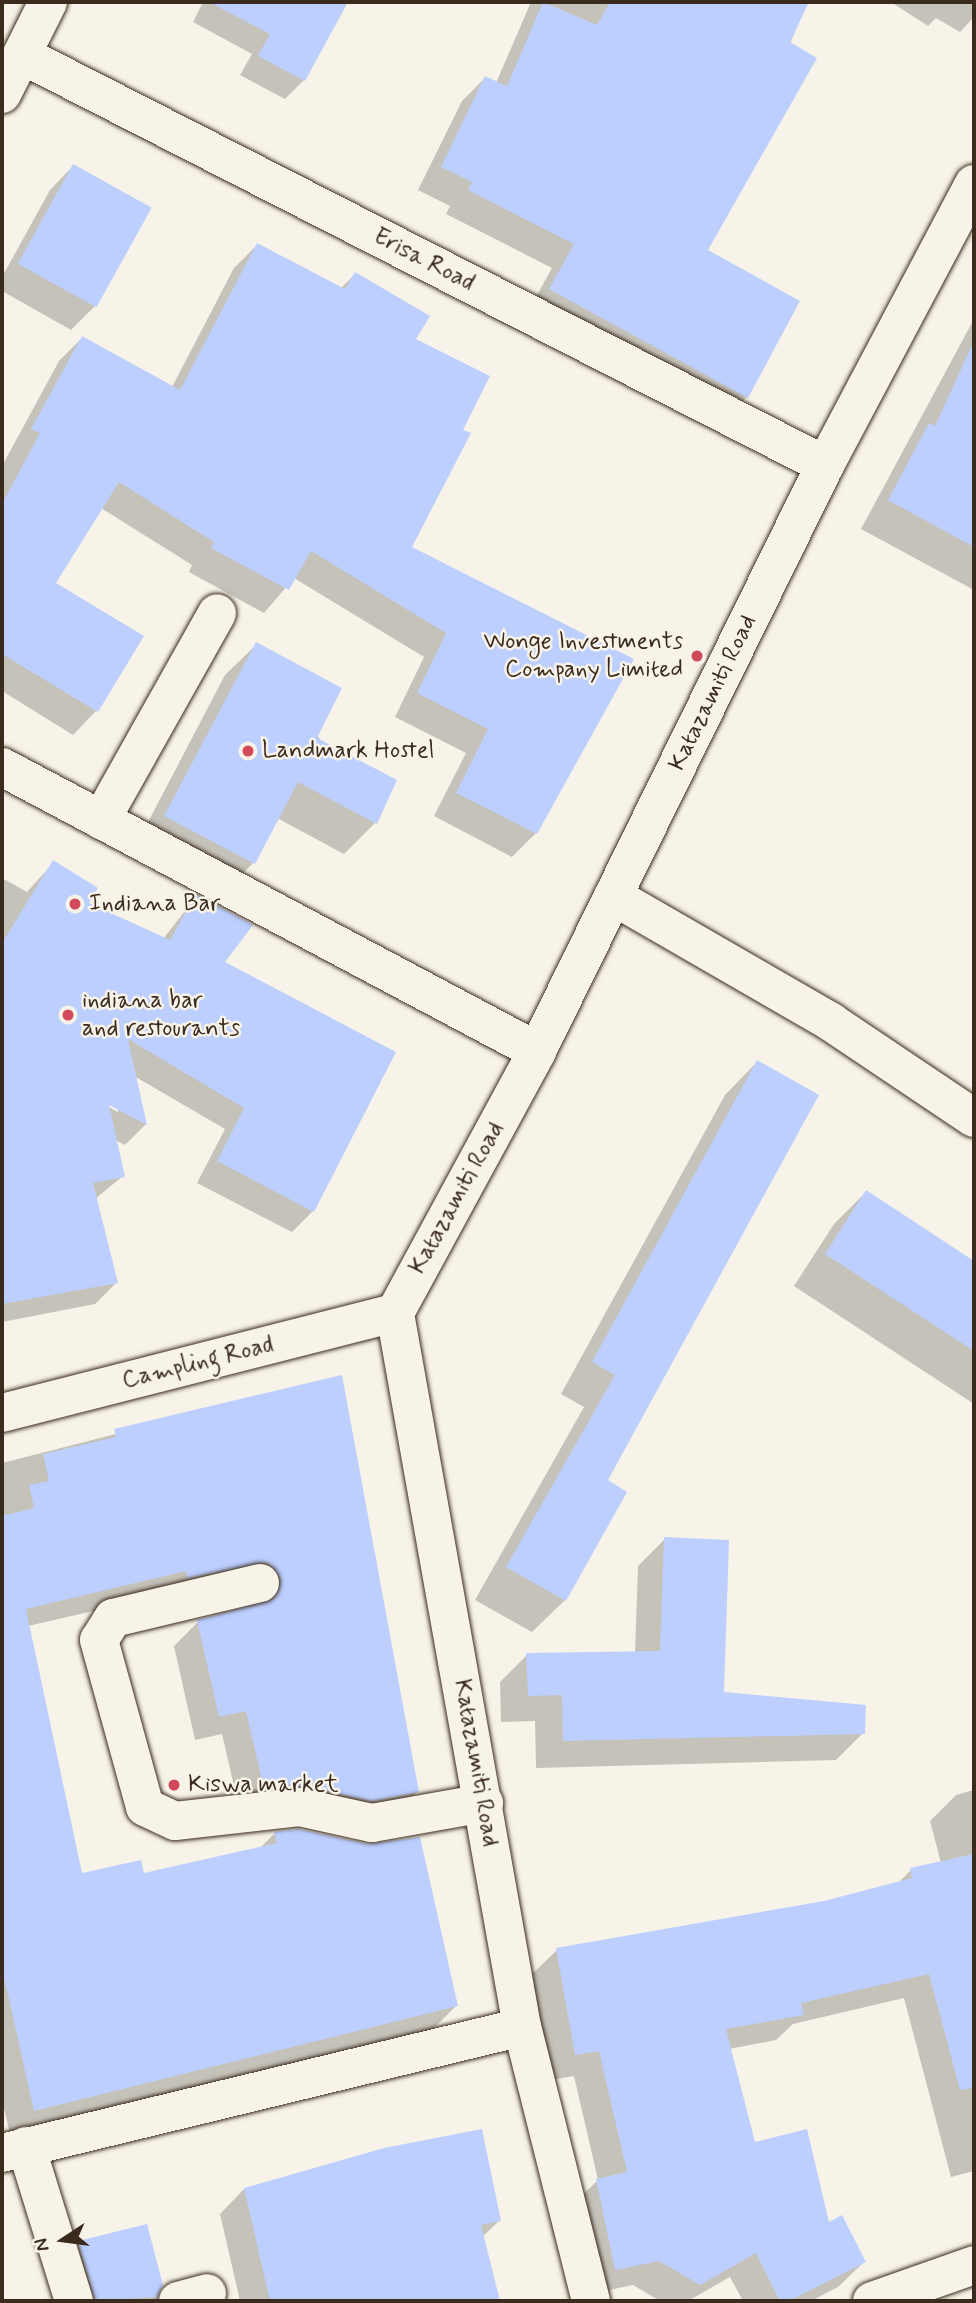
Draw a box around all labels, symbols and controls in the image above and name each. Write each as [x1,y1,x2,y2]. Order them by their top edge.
street label: Erisa Road [369,223,479,297]
street label: Katazamiti Road [663,610,763,776]
place label: Wonge Investments Company Limited [479,628,683,684]
marker: Wonge Investments Company Limited [689,648,705,664]
place label: Landmark Hostel [262,737,435,765]
marker: Landmark Hostel [240,743,256,759]
place label: Indiana Bar [89,890,221,918]
marker: Indiana Bar [67,896,83,912]
place label: indiana bar and restourants [82,987,240,1043]
marker: indiana bar and restourants [60,1007,76,1023]
street label: Katazamiti Road [403,1117,511,1279]
street label: Campling Road [120,1330,276,1396]
street label: Katazamiti Road [447,1677,505,1849]
place label: Kiswa market [188,1771,336,1799]
marker: Kiswa market [166,1777,182,1793]
north arrow [28,2205,98,2275]
text: N [28,2236,56,2254]

